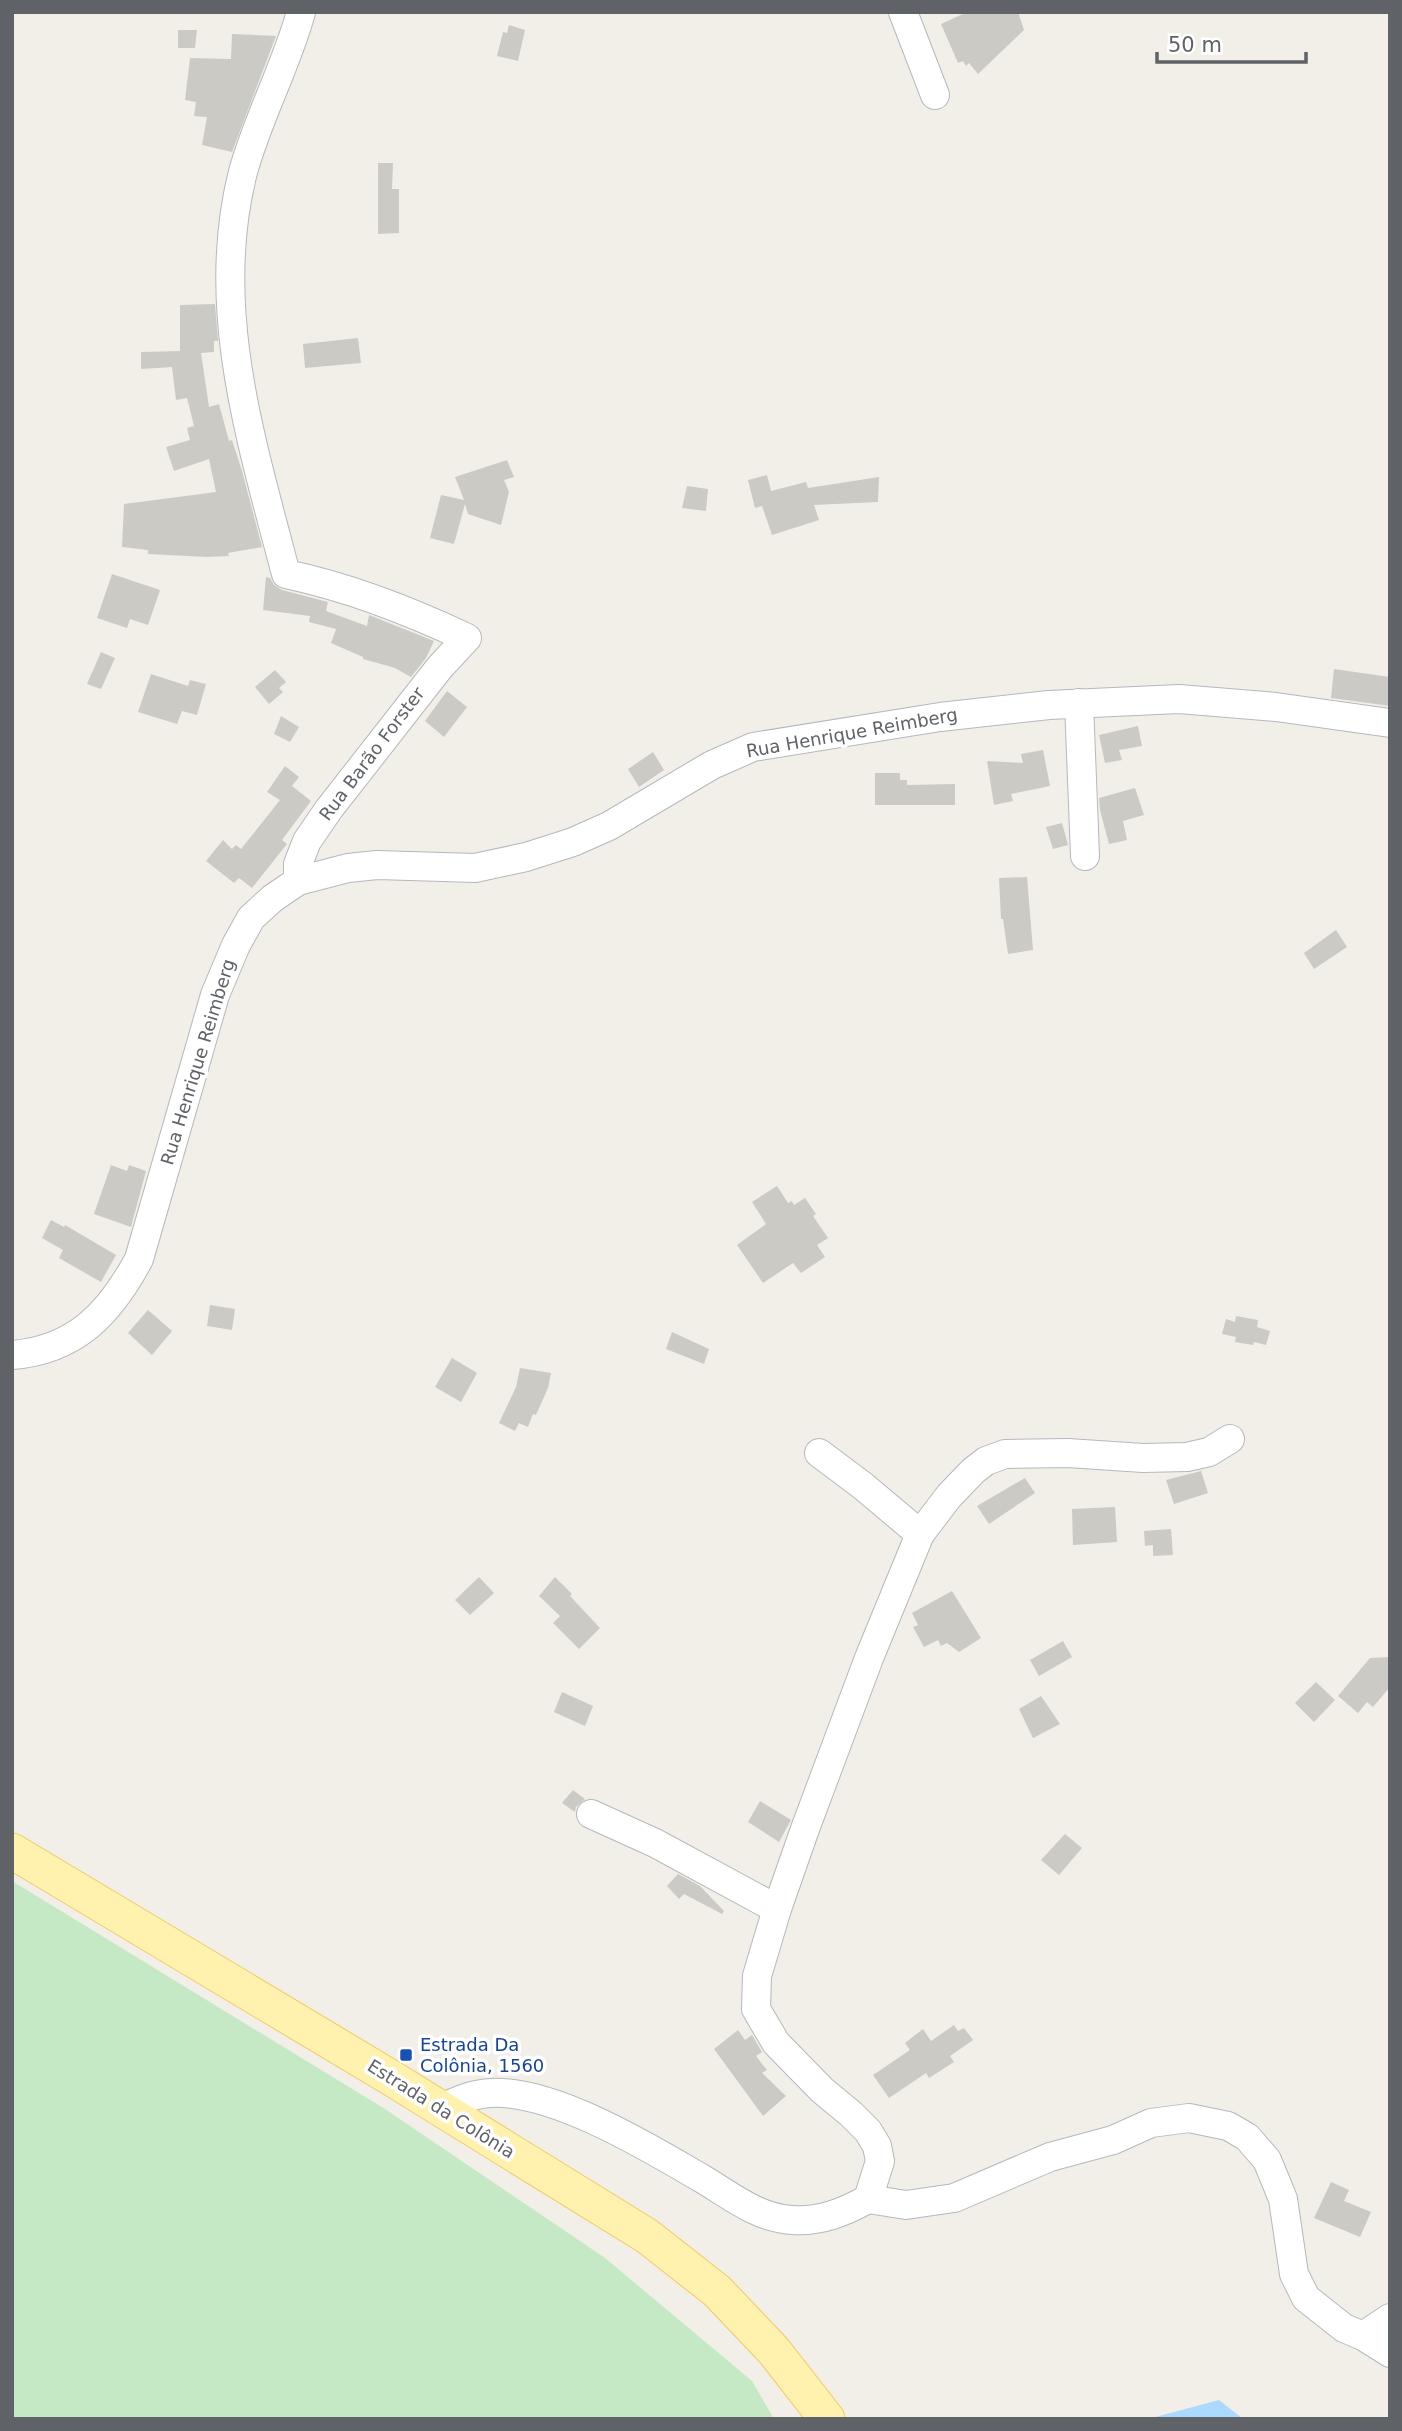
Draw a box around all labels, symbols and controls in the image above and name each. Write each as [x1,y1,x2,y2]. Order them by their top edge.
scale bar [1157,21,1306,65]
text: 50 m [1168,33,1222,57]
street label: Rua Barão Forster [315,682,429,824]
street label: Rua Henrique Reimberg [745,704,959,761]
street label: Rua Henrique Reimberg [156,956,239,1167]
place label: Estrada Da Colônia, 1560 [420,2034,544,2076]
marker: Estrada Da Colônia, 1560 [398,2047,414,2063]
street label: Estrada da Colônia [364,2055,519,2162]

